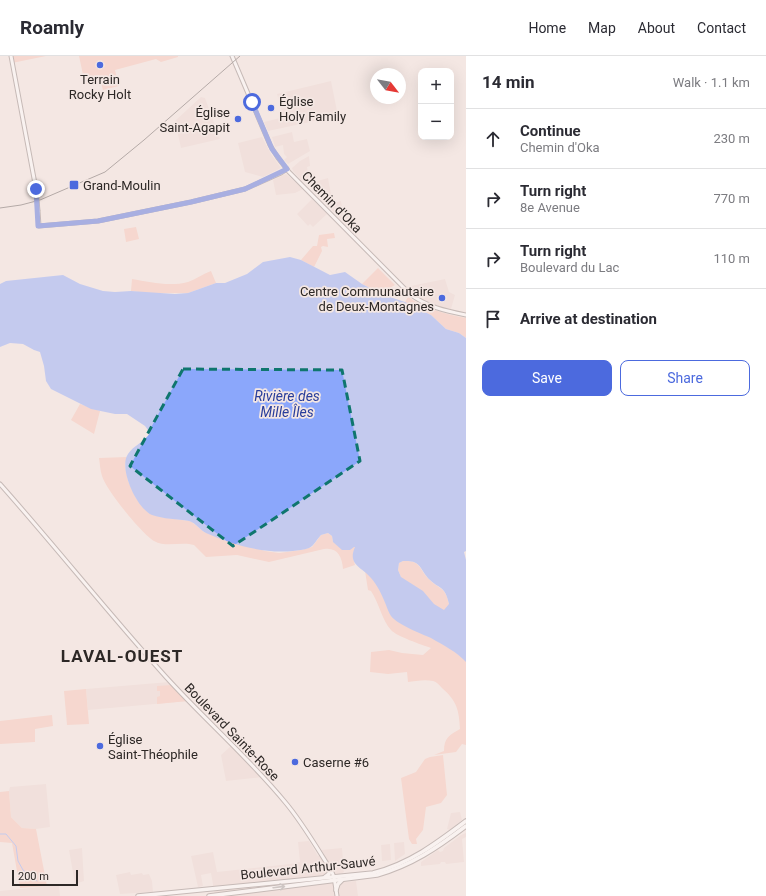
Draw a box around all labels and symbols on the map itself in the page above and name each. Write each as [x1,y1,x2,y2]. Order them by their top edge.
marker: Terrain Rocky Holt [95,60,105,70]
north arrow [370,68,406,104]
place label: Terrain Rocky Holt [69,72,131,102]
route start [243,93,261,111]
place label: Église Holy Family [279,94,346,124]
marker: Église Holy Family [266,103,276,113]
place label: Église Saint-Agapit [159,105,230,135]
marker: Église Saint-Agapit [233,114,243,124]
street label: Chemin d'Oka [299,168,365,236]
place label: Grand-Moulin [83,178,161,193]
marker: Grand-Moulin [68,179,80,191]
route end [27,180,45,198]
place label: Centre Communautaire de Deux-Montagnes [300,284,434,314]
marker: Centre Communautaire de Deux-Montagnes [437,293,447,303]
water label: Rivière des Mille Îles [254,388,320,420]
district label: LAVAL-OUEST [61,646,183,666]
street label: Boulevard Sainte-Rose [182,680,283,784]
place label: Église Saint-Théophile [108,732,198,762]
marker: Église Saint-Théophile [95,741,105,751]
place label: Caserne #6 [303,755,369,770]
marker: Caserne #6 [290,757,300,767]
street label: Boulevard Arthur-Sauvé [240,853,376,883]
scale bar [12,868,78,887]
one-way arrow [272,883,285,891]

